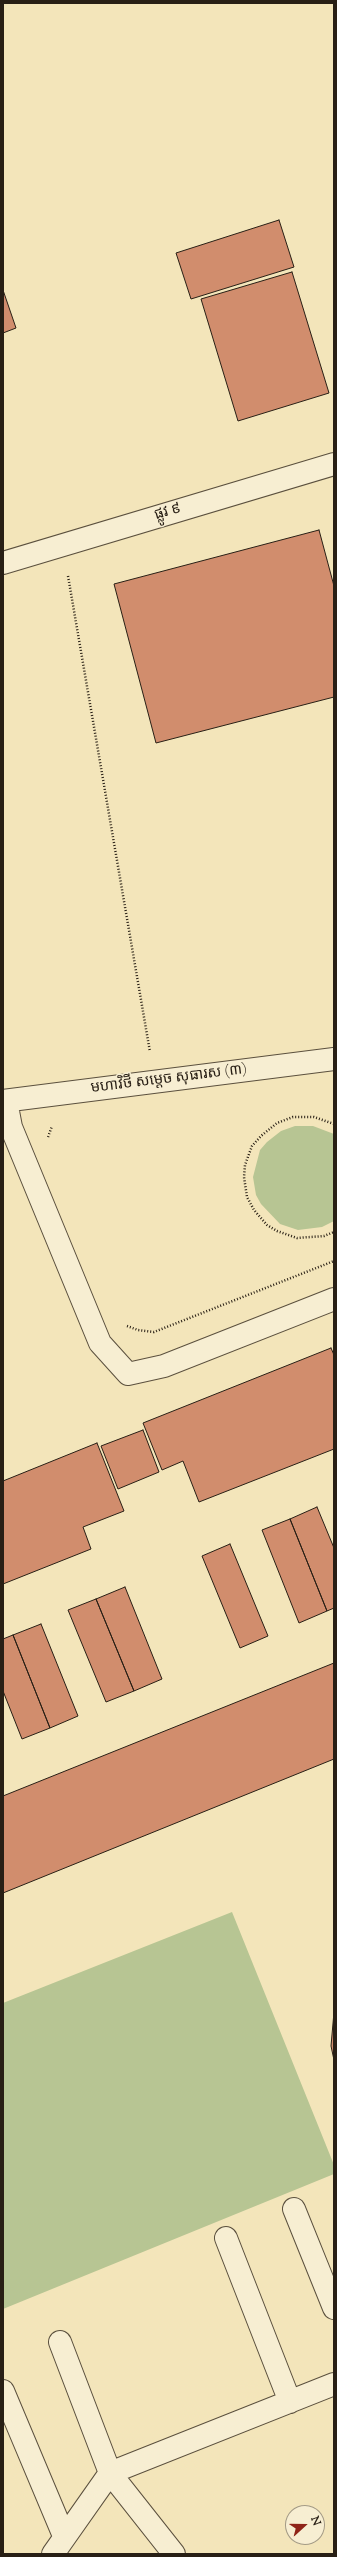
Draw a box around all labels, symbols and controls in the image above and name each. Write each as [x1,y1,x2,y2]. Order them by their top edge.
street label: ផ្លូវ ៩ [152,501,184,525]
street label: មហាវិថី សម្តេច សុធារស (៣) [90,1061,248,1099]
north arrow [285,2505,325,2545]
text: N [306,2514,324,2528]

